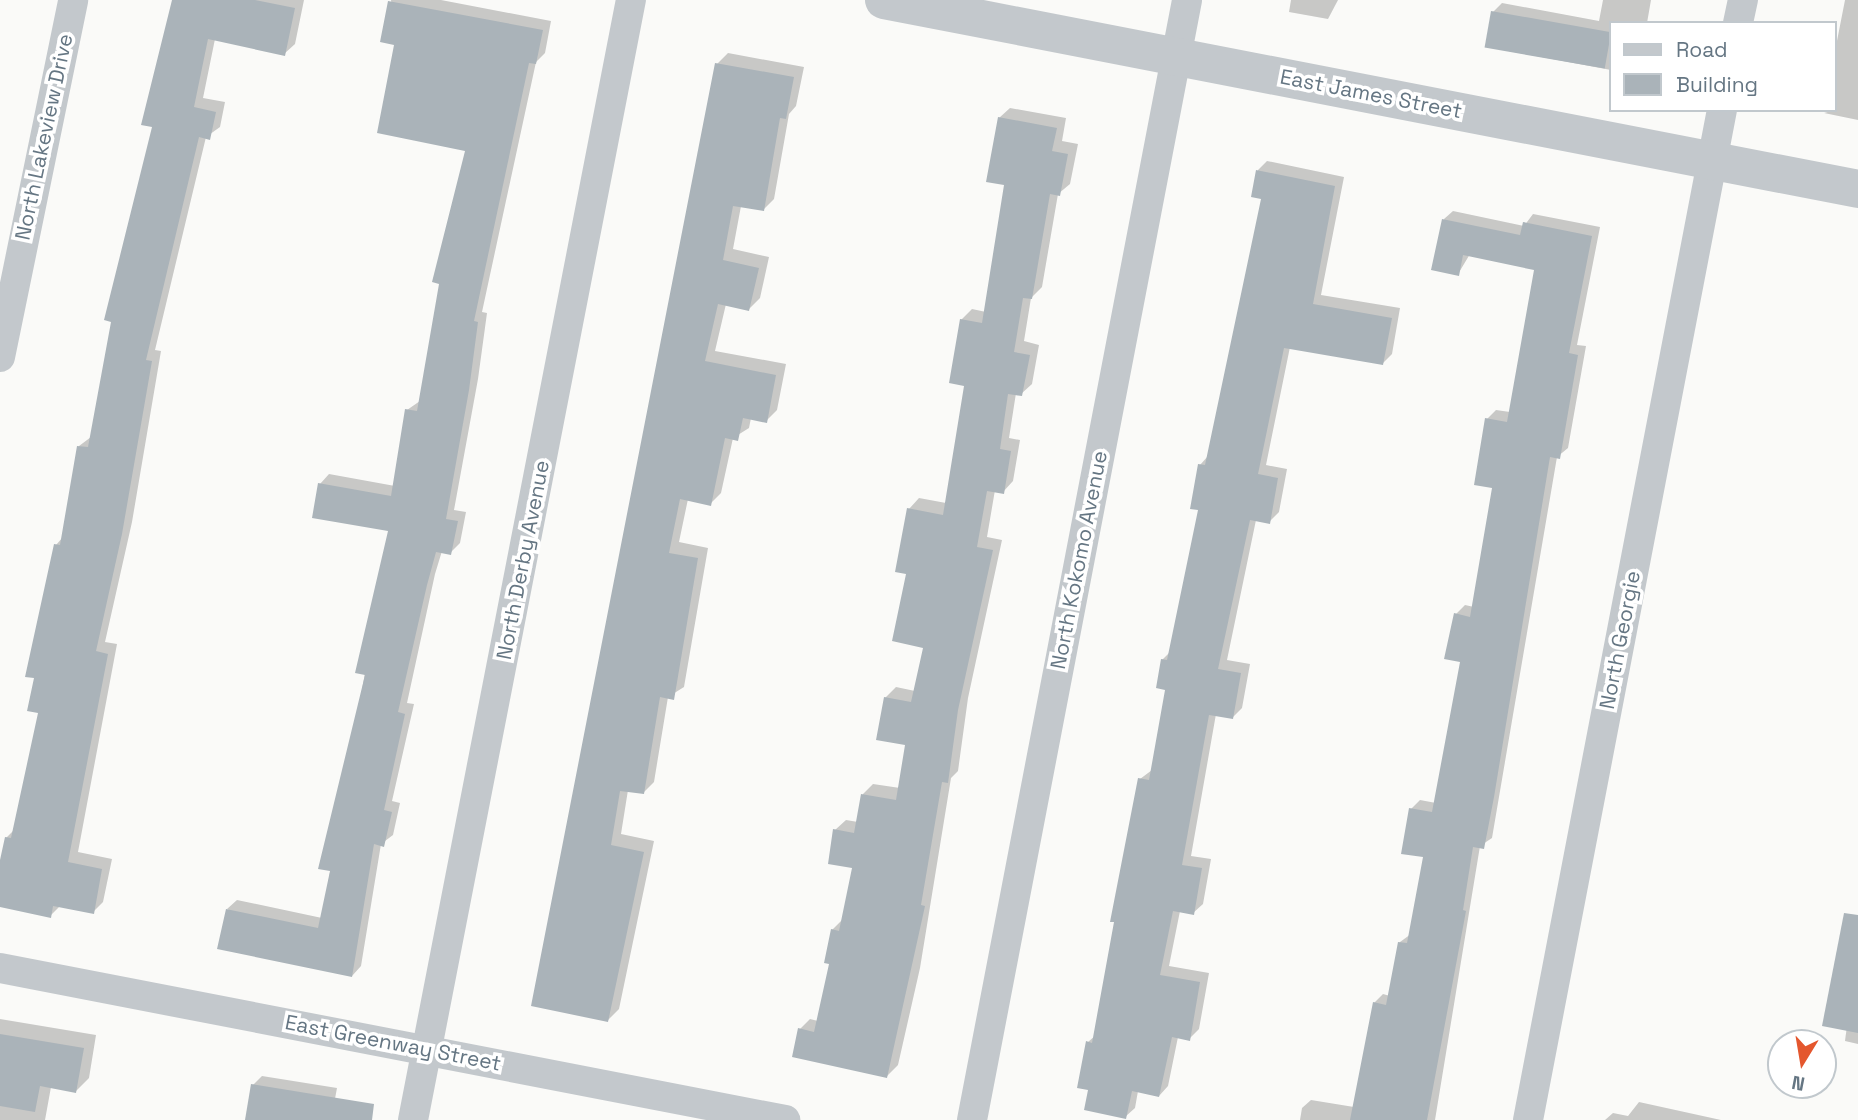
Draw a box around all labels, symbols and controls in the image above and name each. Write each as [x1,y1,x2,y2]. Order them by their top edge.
legend [1610,21,1837,112]
street label: North Lakeview Drive [10,32,78,242]
text: Road [1676,36,1728,63]
street label: East James Street [1278,64,1464,124]
text: Building [1676,71,1758,98]
street label: North Kokomo Avenue [1045,448,1113,672]
street label: North Derby Avenue [491,458,555,662]
street label: North Georgie [1594,569,1646,711]
street label: East Greenway Street [283,1010,503,1076]
north arrow [1767,1029,1837,1099]
text: N [1790,1070,1807,1097]

